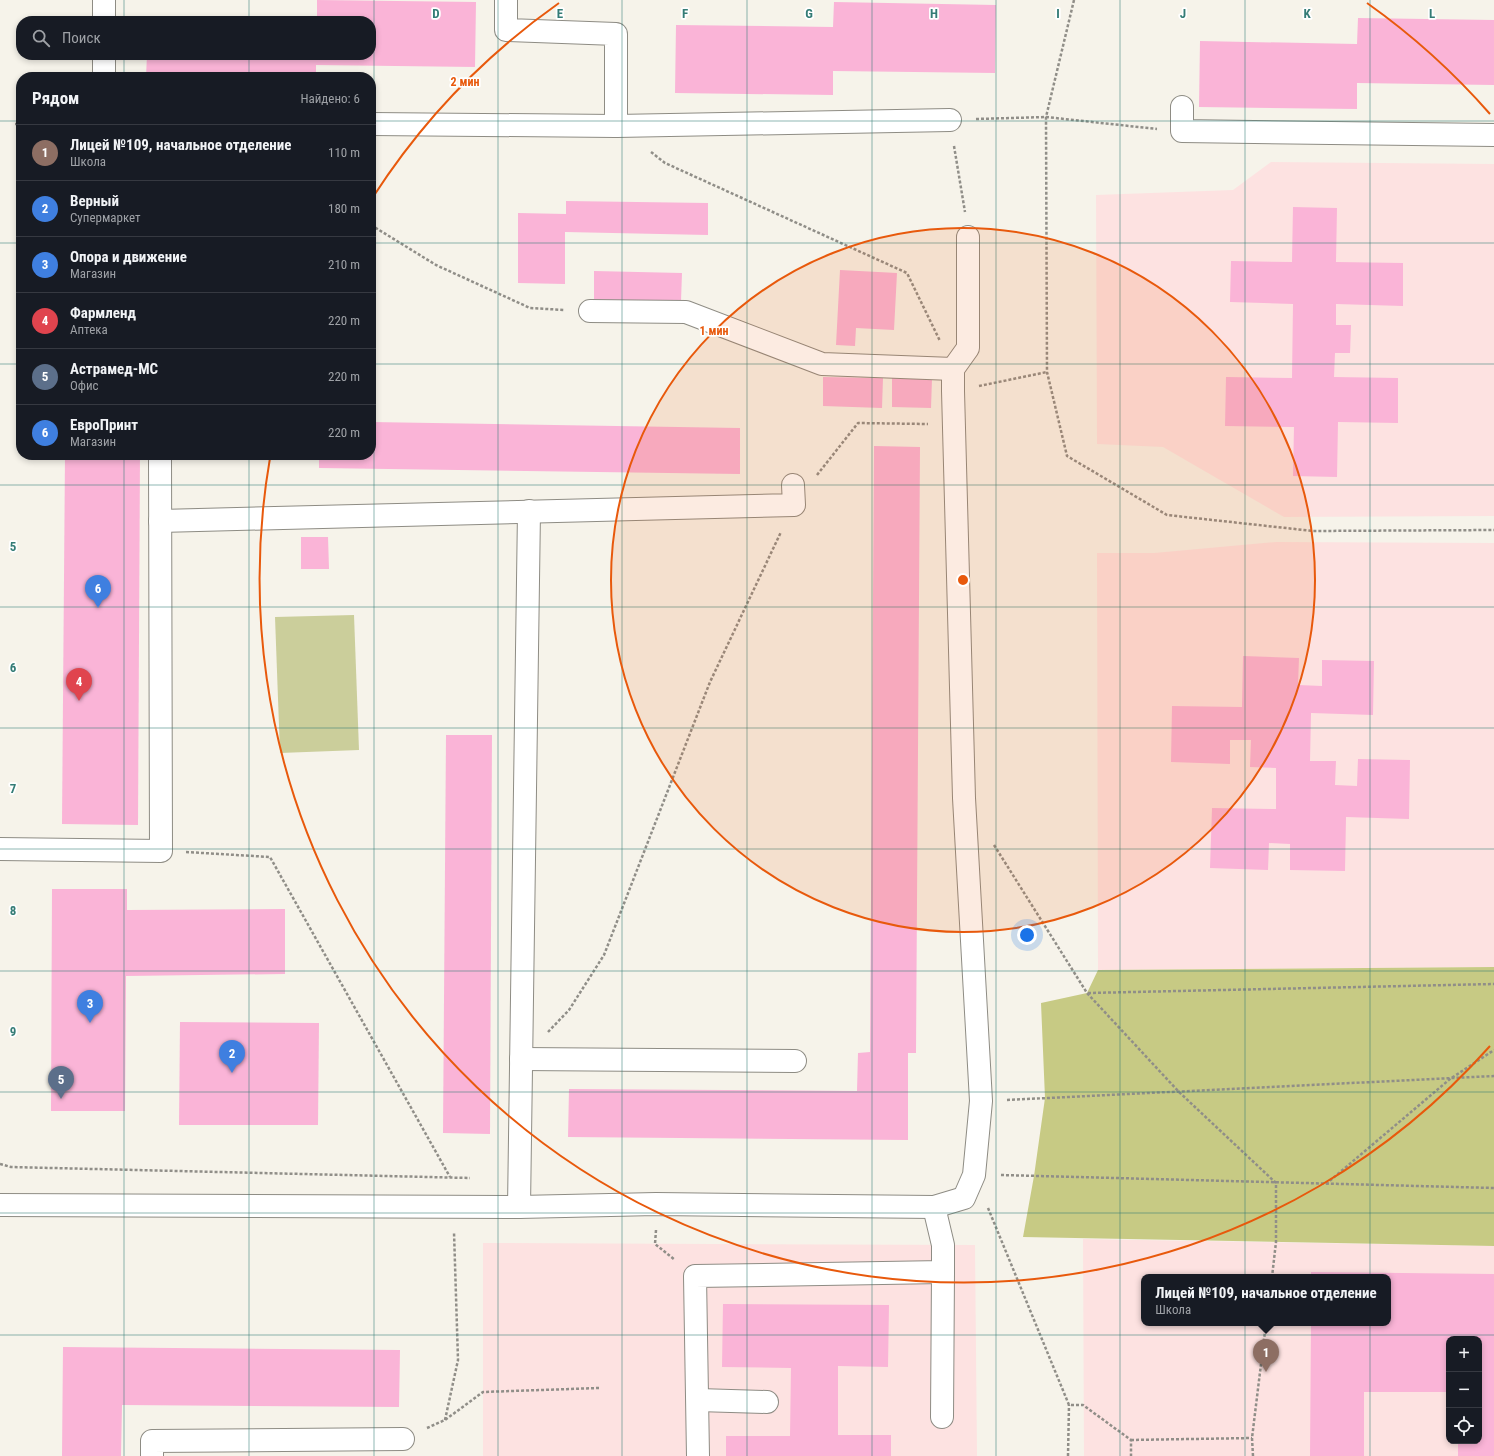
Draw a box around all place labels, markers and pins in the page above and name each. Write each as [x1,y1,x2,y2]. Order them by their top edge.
centre of rings [956,573,970,587]
pin: 6 [85,575,111,608]
pin: 4 [66,668,92,701]
pin: 3 [77,990,103,1023]
pin: 2 [219,1040,245,1073]
pin: 5 [48,1066,74,1099]
pin: 1 [1253,1339,1279,1372]

